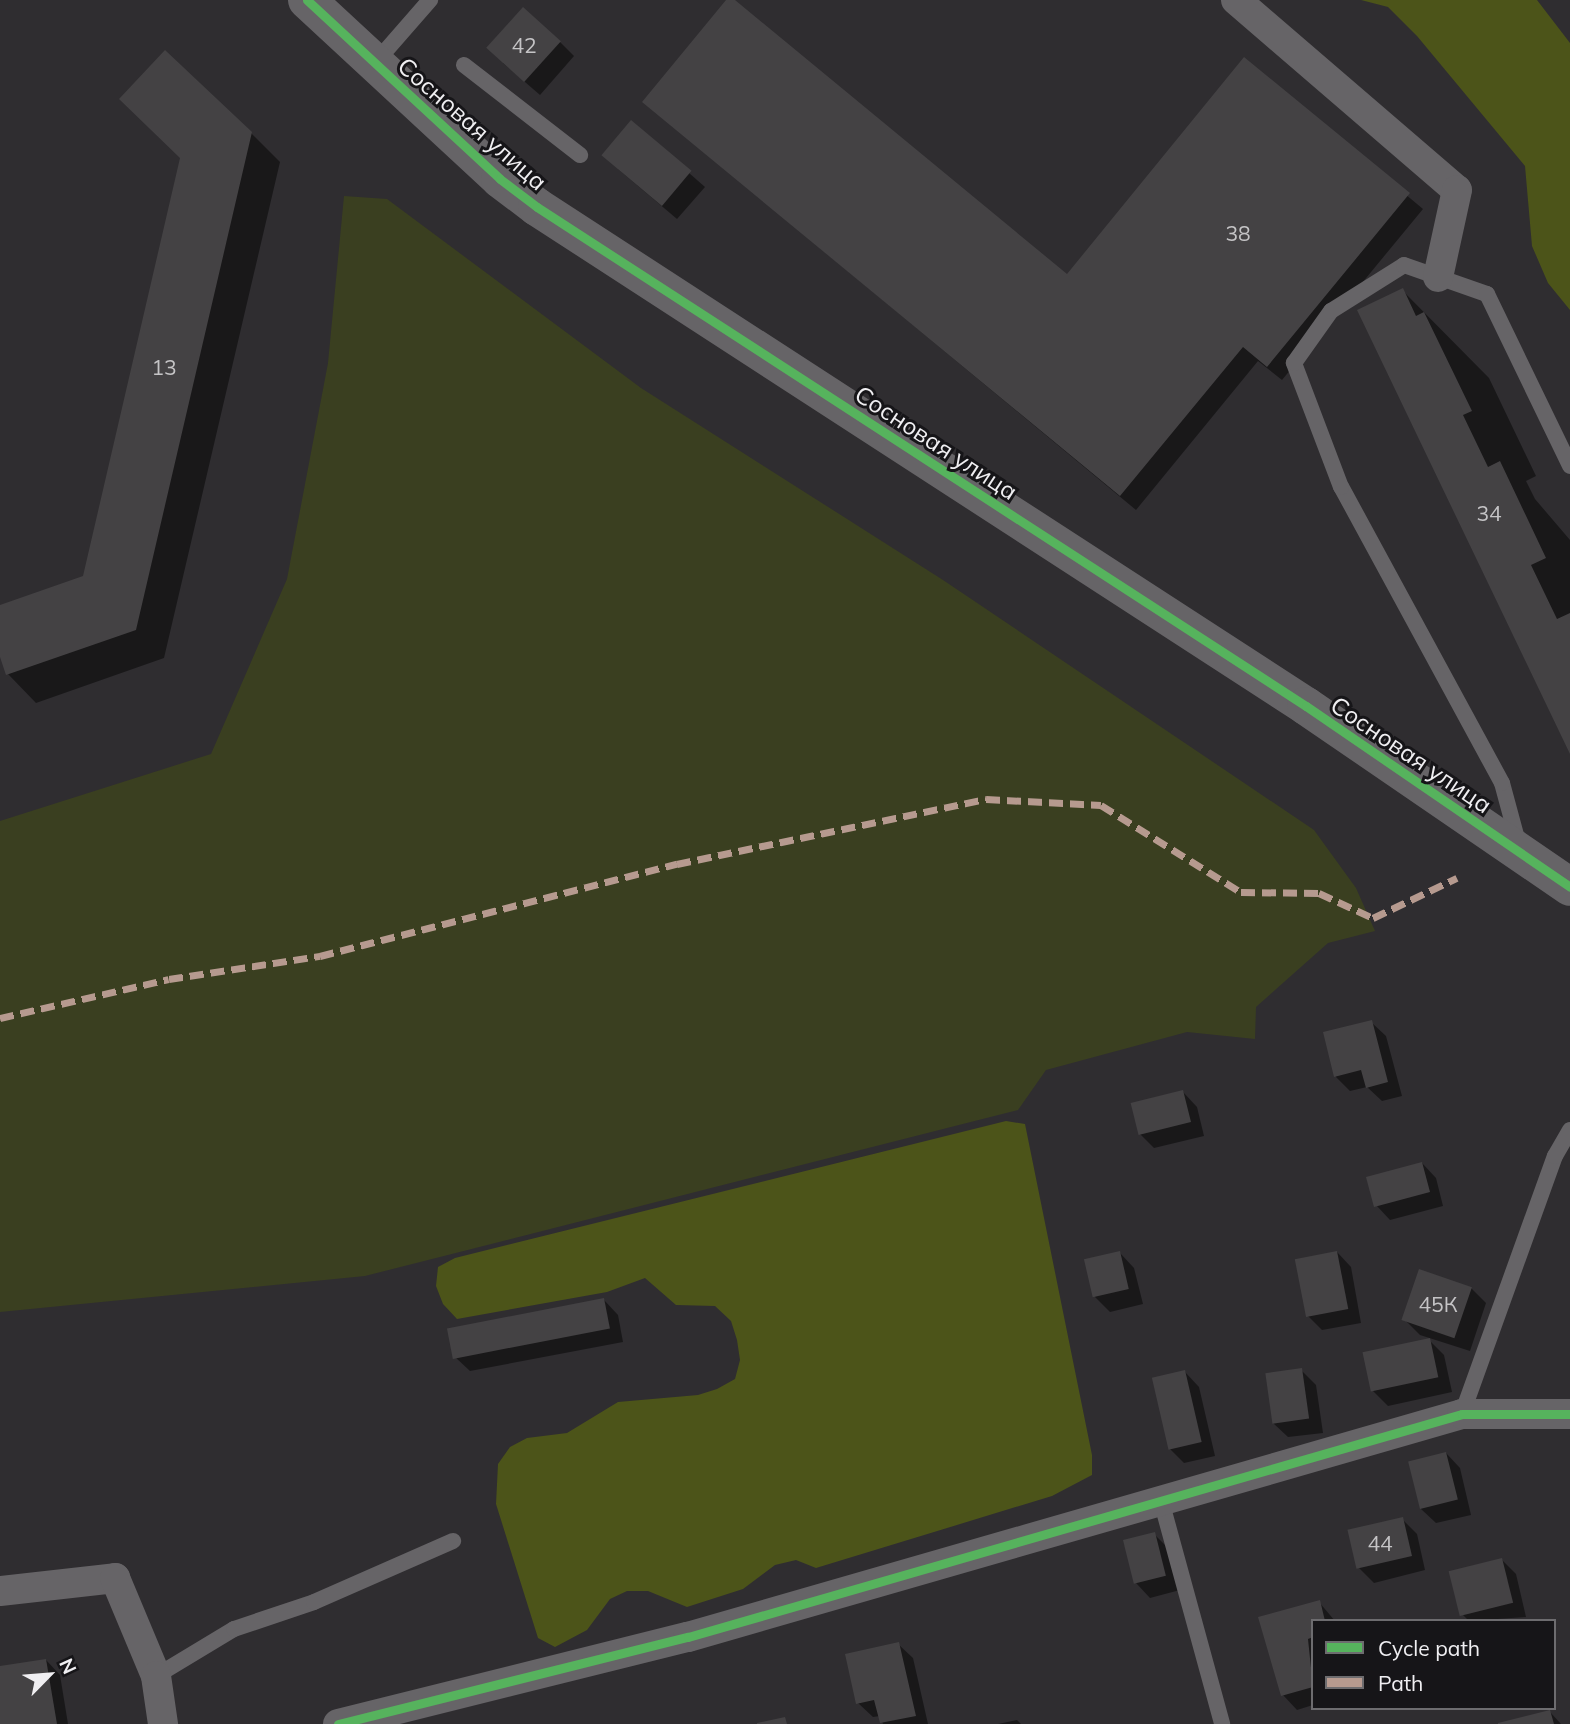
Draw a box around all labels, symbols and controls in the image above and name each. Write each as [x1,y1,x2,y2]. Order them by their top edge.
house number: 42 [511,32,537,58]
street label: Сосновая улица [392,51,552,197]
house number: 38 [1225,220,1251,246]
house number: 13 [151,354,177,380]
street label: Сосновая улица [849,380,1023,506]
house number: 34 [1476,500,1502,526]
street label: Сосновая улица [1325,691,1497,819]
house number: 45К [1419,1291,1457,1317]
house number: 44 [1367,1530,1393,1556]
legend [1311,1619,1556,1710]
text: Cycle path [1378,1635,1480,1661]
north arrow [14,1640,84,1710]
text: N [54,1655,82,1678]
text: Path [1378,1670,1423,1696]

